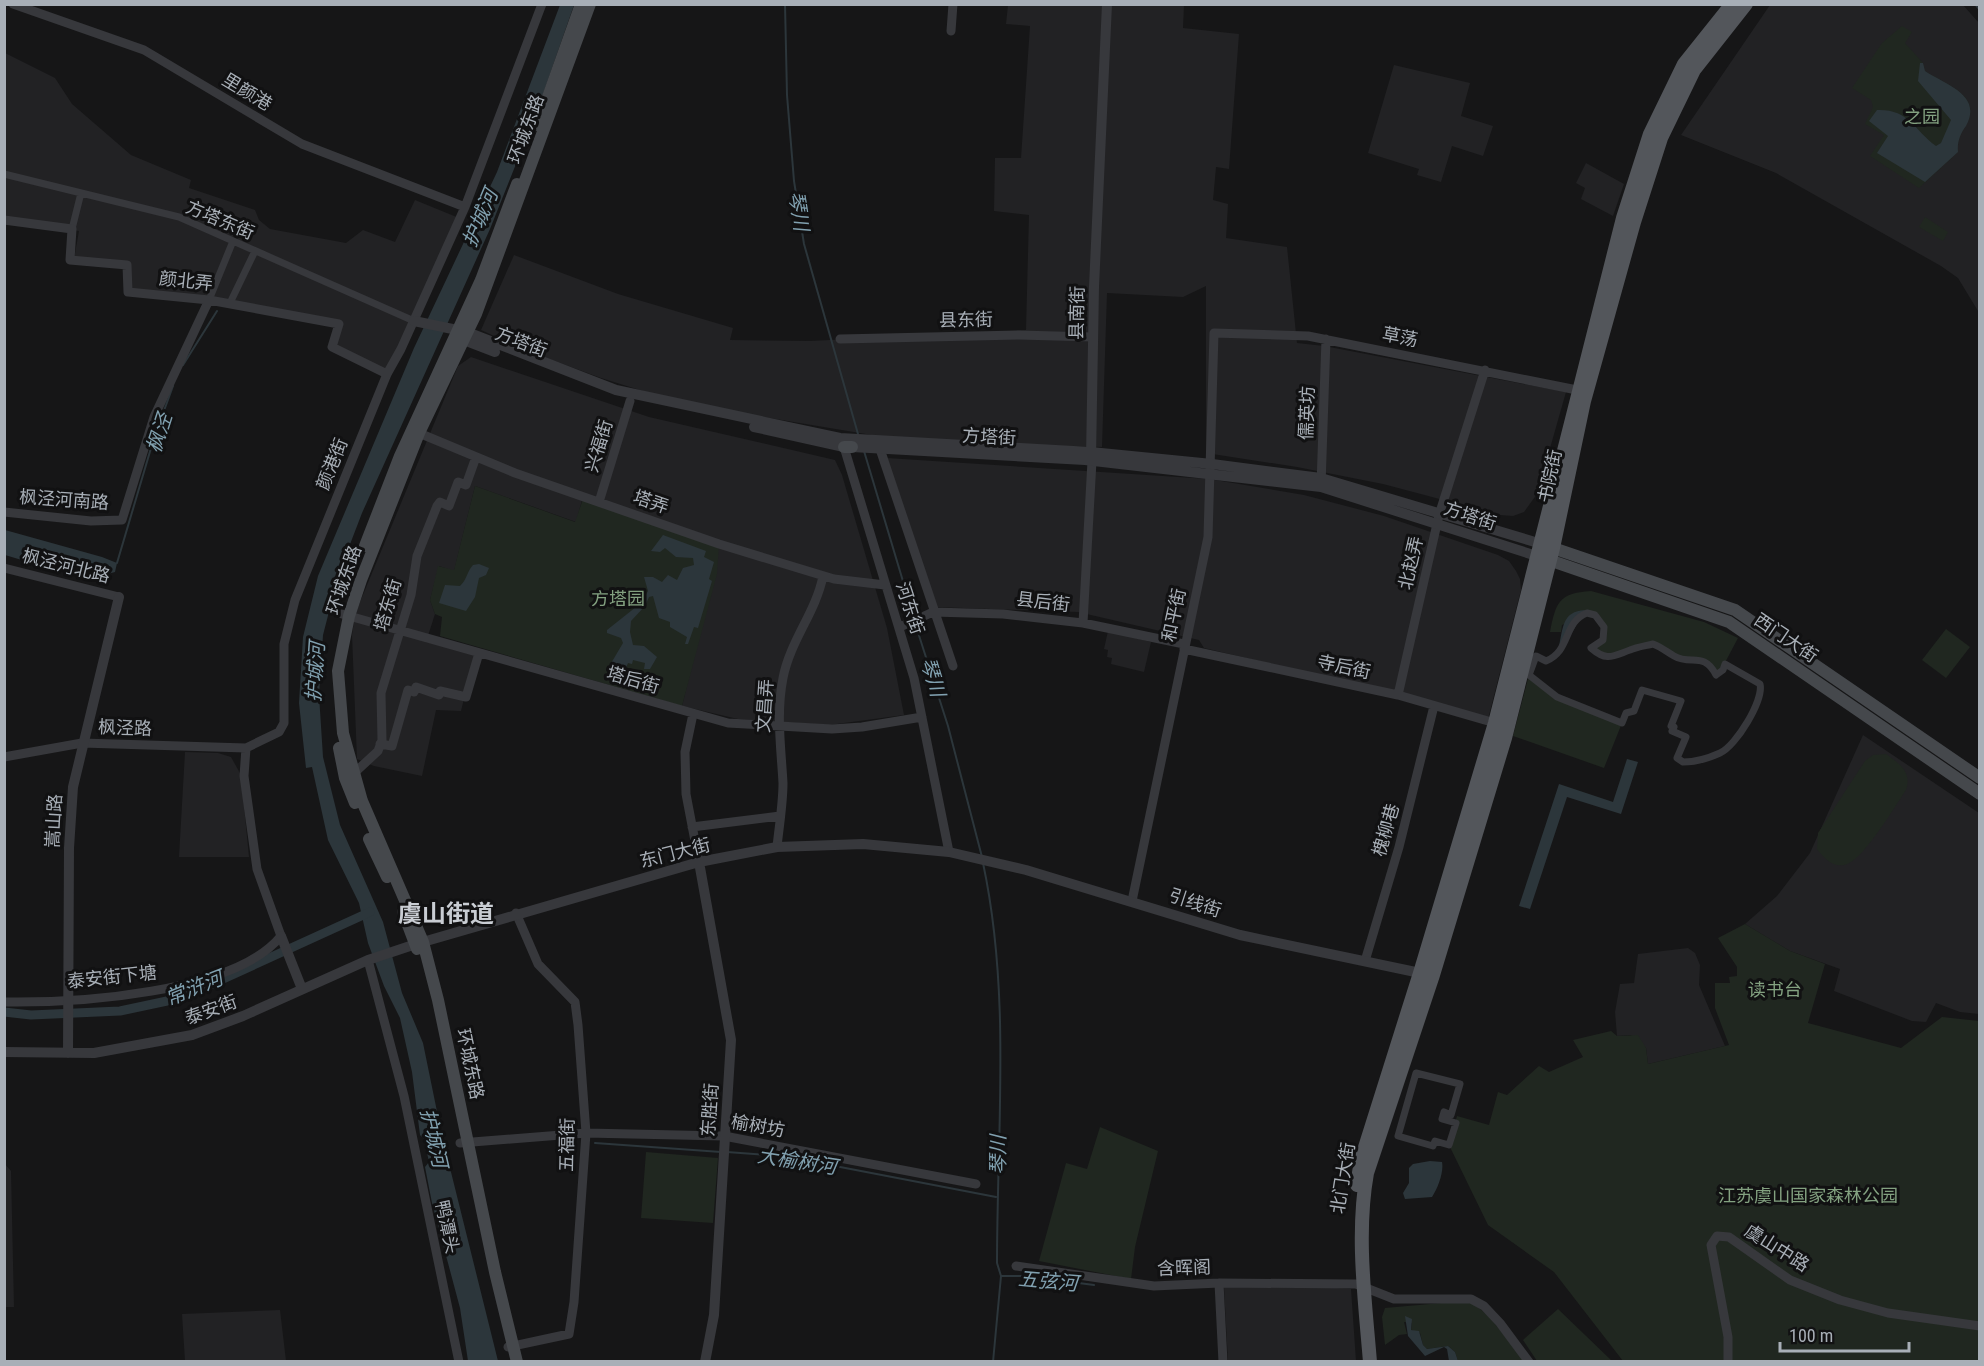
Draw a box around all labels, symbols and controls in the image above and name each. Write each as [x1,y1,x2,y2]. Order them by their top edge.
street label: 里颜港 [219,69,276,114]
street label: 环城东路 [503,91,548,166]
park label: 之园 [1904,106,1940,127]
water label: 护城河 [457,182,504,250]
water label: 琴川 [784,189,814,235]
street label: 方塔东街 [183,196,257,243]
street label: 颜北弄 [158,267,214,294]
street label: 县南街 [1066,286,1087,340]
street label: 县东街 [939,309,993,330]
street label: 方塔街 [492,322,550,361]
street label: 草荡 [1380,323,1420,350]
street label: 儒英坊 [1295,386,1318,440]
water label: 枫泾 [141,408,177,456]
street label: 兴福街 [581,417,616,475]
street label: 方塔街 [962,425,1017,448]
street label: 颜港街 [312,435,351,493]
street label: 书院街 [1534,447,1565,504]
street label: 枫泾河南路 [18,486,110,513]
street label: 塔弄 [631,486,672,517]
street label: 方塔街 [1441,497,1499,534]
street label: 北赵弄 [1394,534,1427,592]
street label: 环城东路 [322,542,365,617]
street label: 枫泾河北路 [20,544,112,587]
street label: 塔东街 [370,576,405,634]
street label: 河东街 [892,579,929,637]
street label: 和平街 [1158,586,1189,643]
park label: 方塔园 [591,588,645,609]
street label: 县后街 [1015,588,1071,615]
street label: 西门大街 [1751,609,1822,666]
water label: 护城河 [301,637,329,703]
street label: 寺后街 [1316,651,1373,682]
water label: 琴川 [916,654,951,702]
street label: 塔后街 [604,662,662,697]
street label: 文昌弄 [752,678,777,734]
street label: 枫泾路 [98,716,152,739]
street label: 嵩山路 [42,793,65,848]
street label: 槐柳巷 [1368,801,1403,859]
street label: 东门大街 [637,834,712,871]
street label: 引线街 [1166,884,1224,921]
district label: 虞山街道 [398,900,494,928]
street label: 泰安街下塘 [66,961,158,992]
water label: 常浒河 [162,964,230,1010]
park label: 读书台 [1748,979,1802,1000]
street label: 泰安街 [182,990,240,1029]
street label: 环城东路 [453,1026,488,1101]
street label: 东胜街 [697,1082,722,1138]
water label: 护城河 [416,1106,453,1174]
street label: 榆树坊 [730,1110,786,1141]
street label: 五福街 [556,1118,577,1172]
water label: 琴川 [986,1133,1010,1175]
street label: 北门大街 [1327,1141,1359,1215]
water label: 大榆树河 [756,1143,842,1180]
park label: 江苏虞山国家森林公园 [1718,1185,1898,1206]
street label: 鸭潭头 [432,1198,463,1255]
street label: 虞山中路 [1741,1220,1813,1276]
street label: 含晖阁 [1157,1256,1211,1279]
water label: 五弦河 [1017,1266,1083,1296]
scale bar [1780,1315,1909,1353]
text: 100 m [1789,1325,1833,1346]

